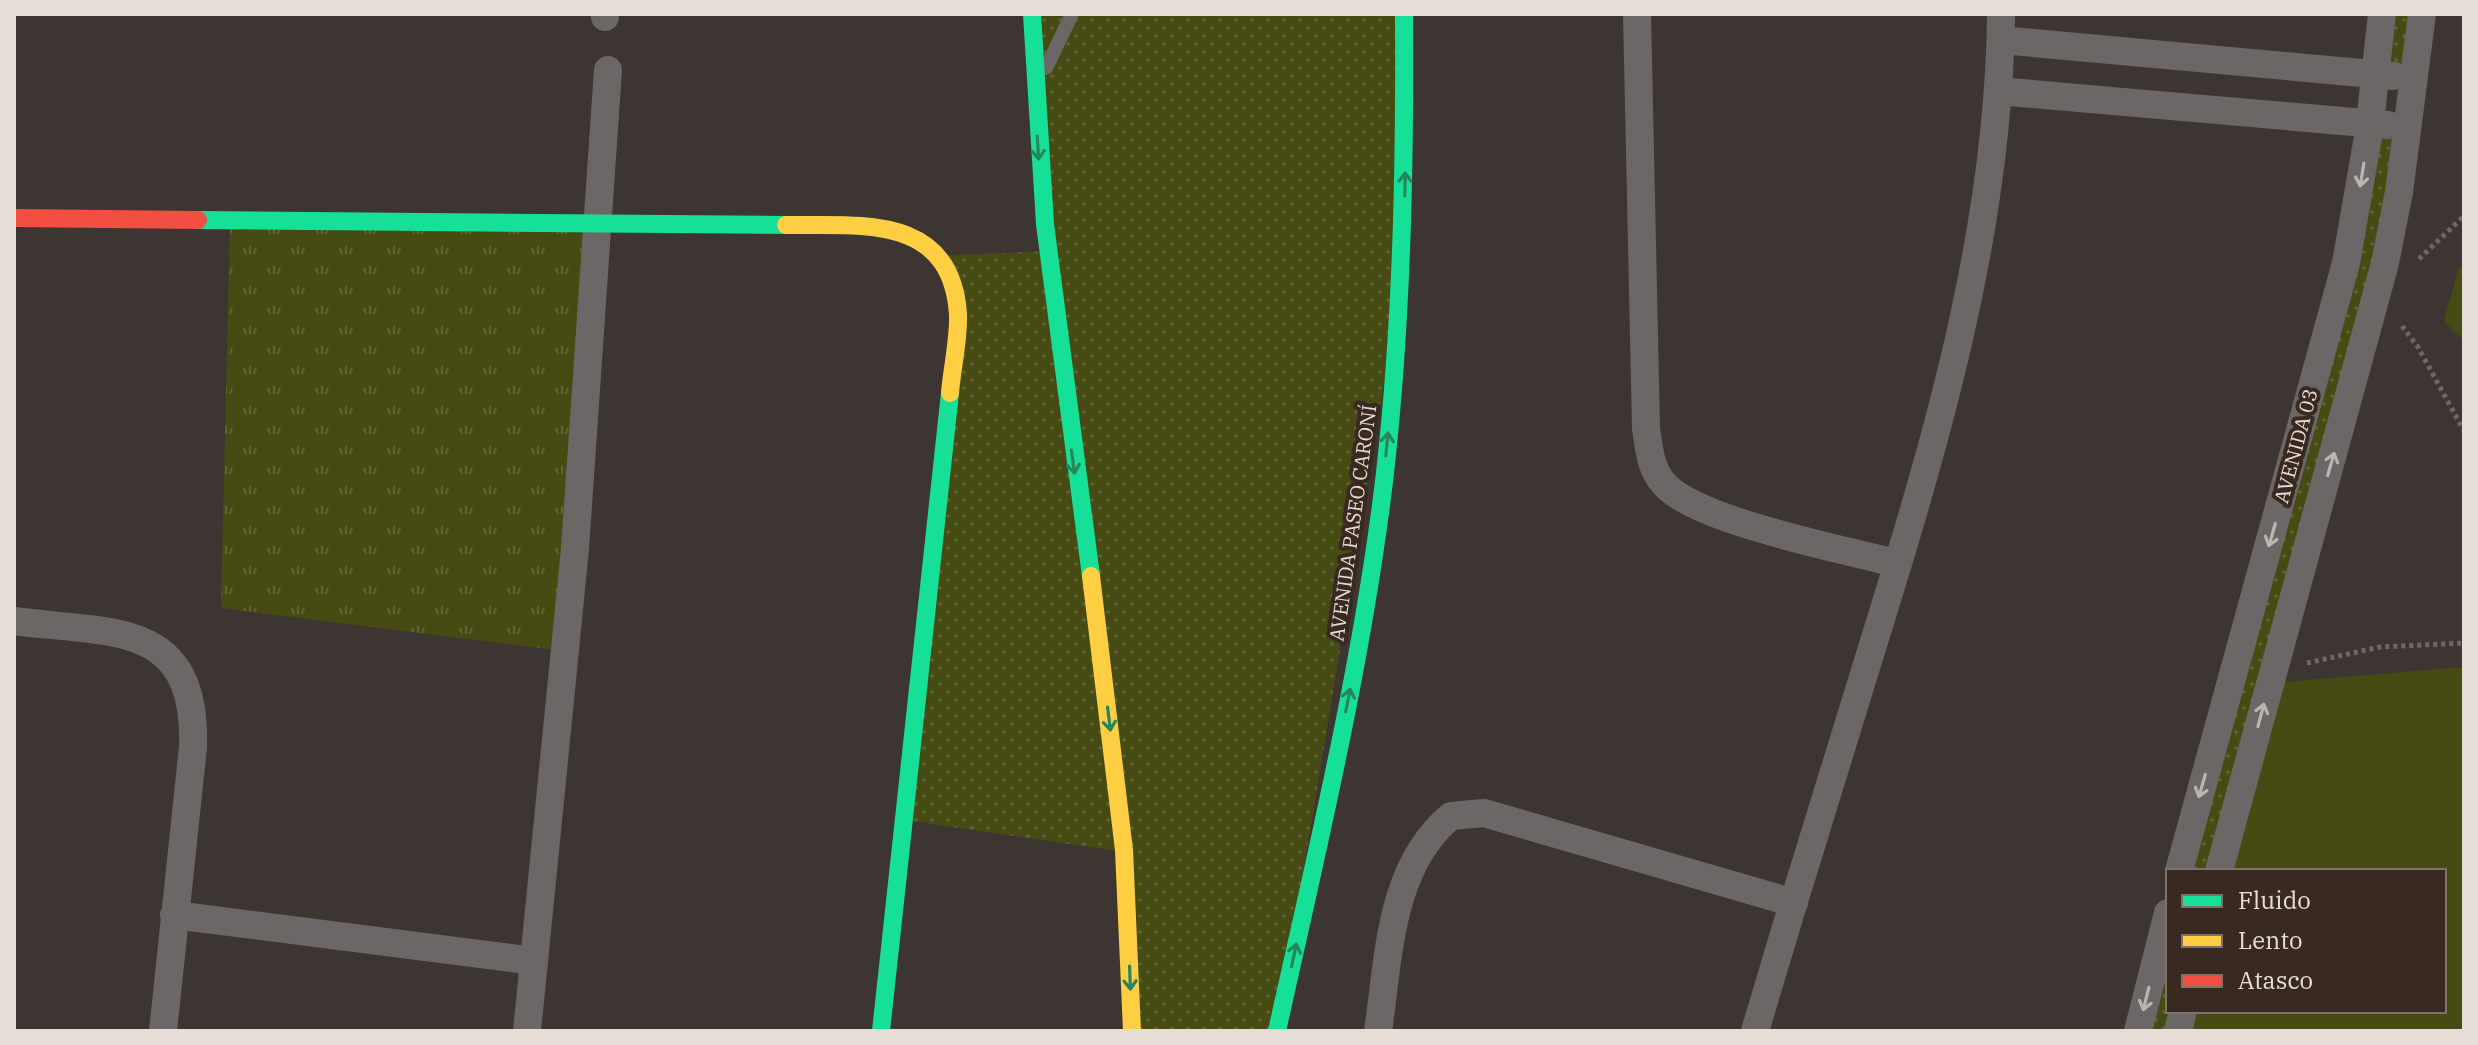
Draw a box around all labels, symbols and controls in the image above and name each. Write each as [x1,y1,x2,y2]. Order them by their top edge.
one-way arrow [1031,134,1046,161]
one-way arrow [2354,162,2369,187]
one-way arrow [1397,171,1413,198]
street label: AVENIDA 03 [2267,386,2324,506]
street label: AVENIDA PASEO CARONÍ [1323,403,1382,643]
one-way arrow [1380,431,1395,458]
one-way arrow [1066,449,1081,474]
one-way arrow [2324,452,2339,478]
one-way arrow [2263,522,2278,548]
one-way arrow [1341,688,1356,714]
one-way arrow [2254,702,2269,728]
one-way arrow [1102,705,1117,732]
one-way arrow [2194,772,2209,798]
legend [2166,869,2446,1013]
text: Fluido [2238,884,2311,916]
text: Lento [2238,924,2302,956]
one-way arrow [1287,943,1302,968]
one-way arrow [1123,964,1138,991]
text: Atasco [2238,964,2313,996]
one-way arrow [2137,986,2152,1011]

